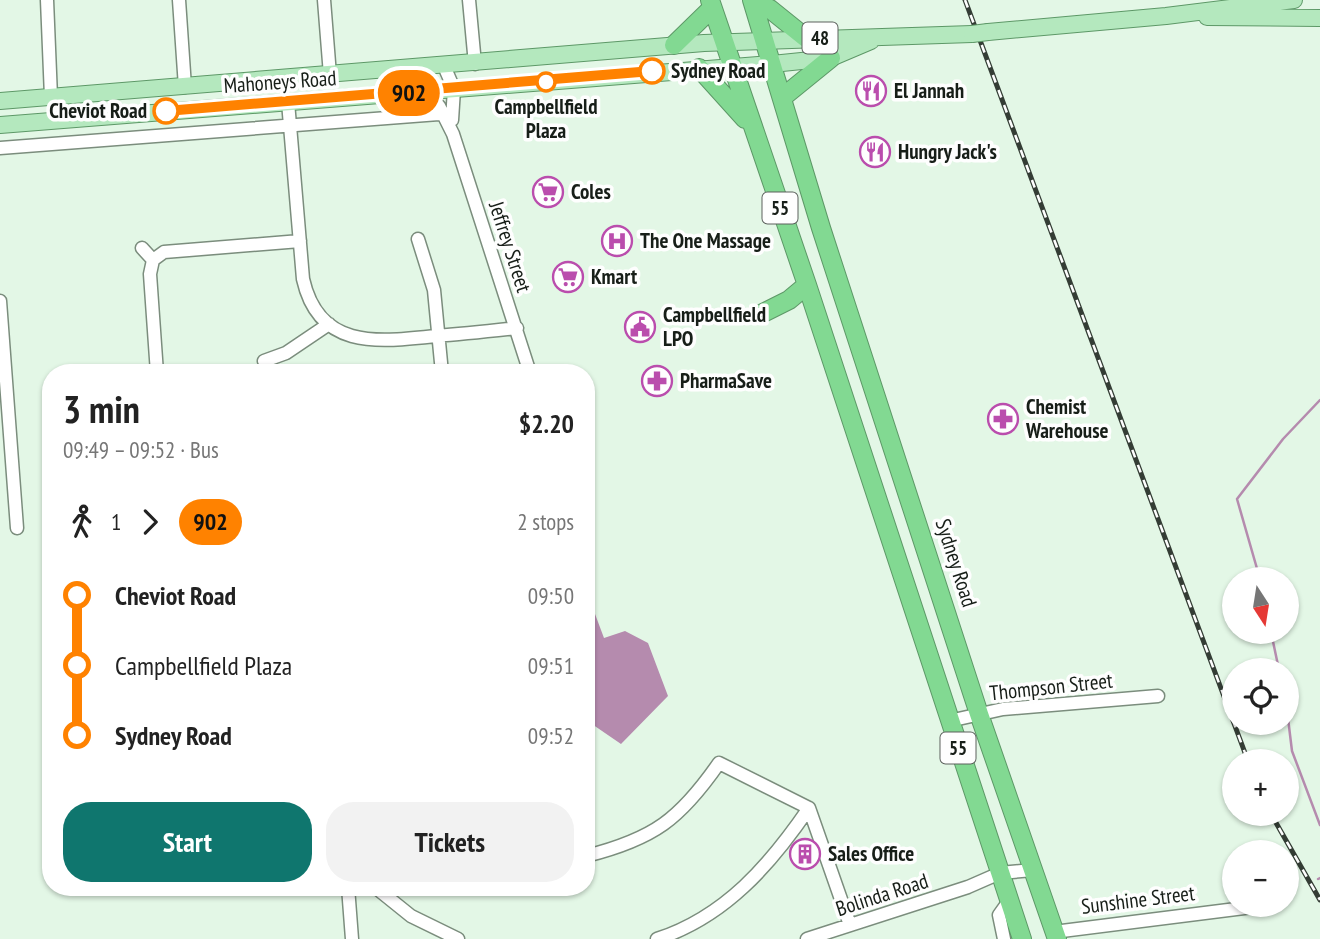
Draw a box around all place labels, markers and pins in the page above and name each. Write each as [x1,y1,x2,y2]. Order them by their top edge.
place label: Sydney Road [671,57,765,84]
marker: Sydney Road [639,58,665,84]
marker: Campbellfield Plaza [536,72,556,92]
restaurant icon: El Jannah [854,74,888,108]
place label: El Jannah [894,77,964,104]
place label: Campbellfield Plaza [494,93,598,144]
place label: Cheviot Road [49,97,147,124]
marker: Cheviot Road [153,98,179,124]
restaurant icon: Hungry Jack's [858,135,892,169]
place label: Hungry Jack's [898,138,997,165]
supermarket icon: Coles [531,175,565,209]
place label: Coles [571,178,611,205]
hospital icon: The One Massage [600,224,634,258]
place label: The One Massage [640,227,771,254]
supermarket icon: Kmart [551,260,585,294]
place label: Kmart [591,263,637,290]
place label: Campbellfield LPO [663,301,766,352]
public building icon: Campbellfield LPO [623,310,657,344]
pharmacy icon: PharmaSave [640,364,674,398]
place label: PharmaSave [680,367,772,394]
place label: Chemist Warehouse [1025,393,1109,444]
pharmacy icon: Chemist Warehouse [986,402,1020,436]
building icon: Sales Office [788,837,822,871]
place label: Sales Office [828,840,914,867]

